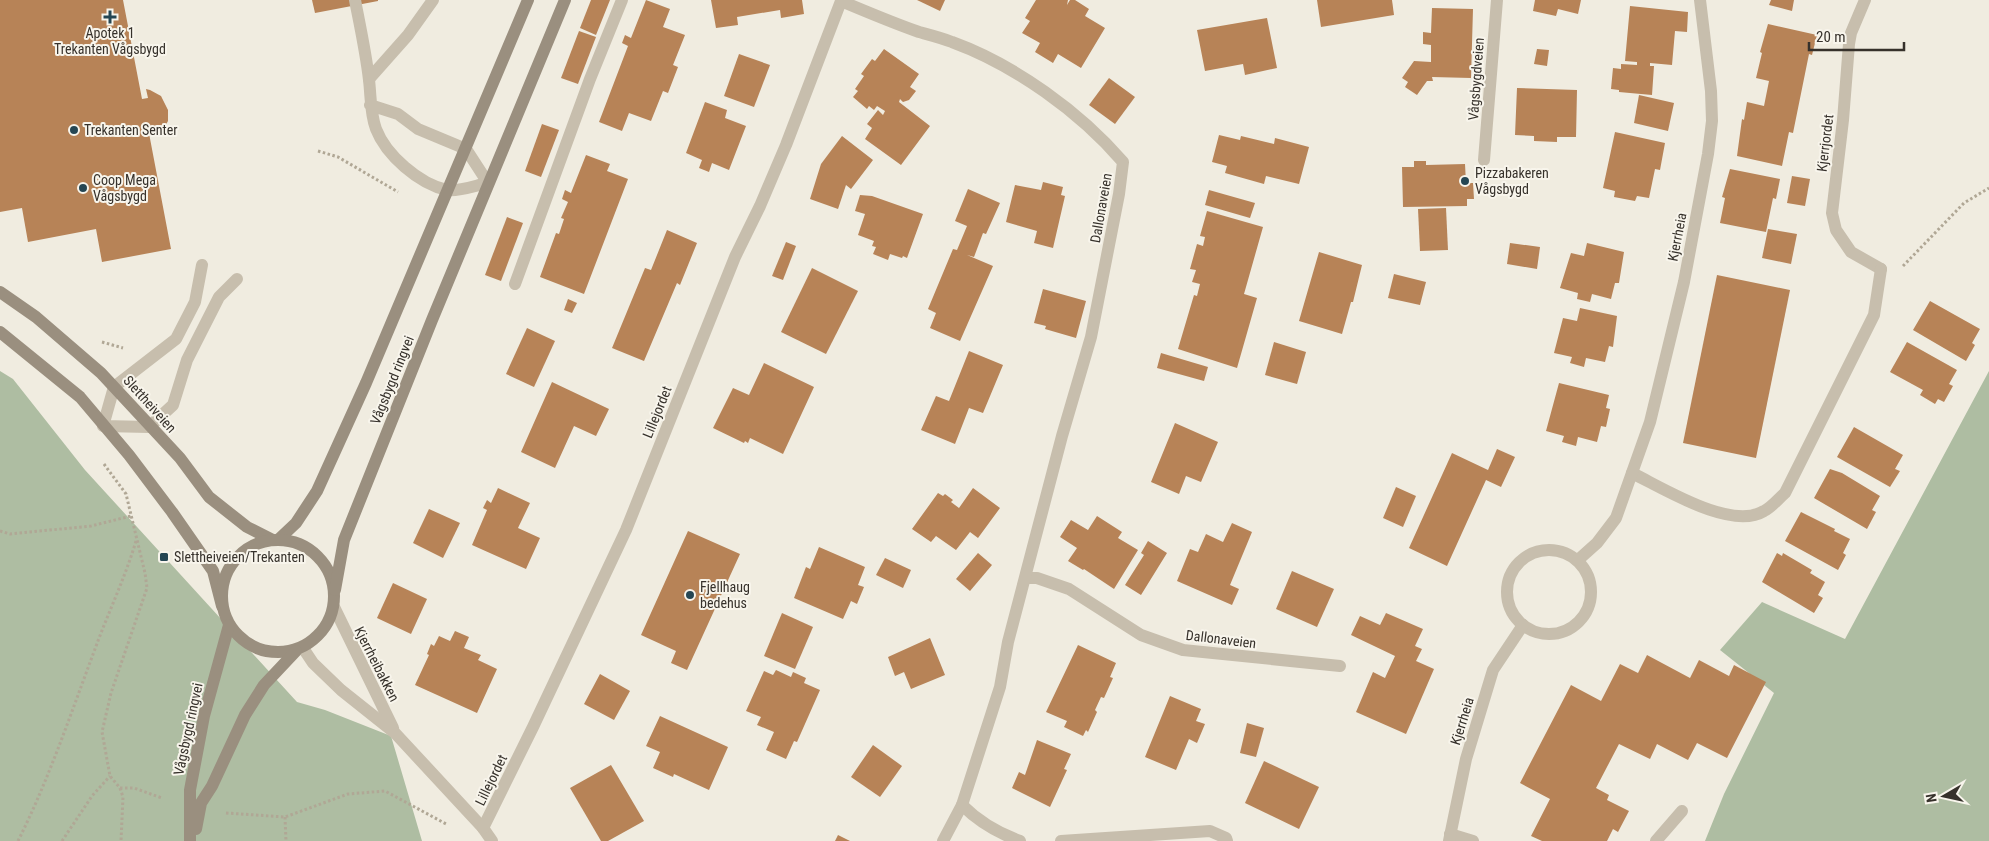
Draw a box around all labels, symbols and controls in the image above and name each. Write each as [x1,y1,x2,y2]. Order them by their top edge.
marker: Apotek 1 Trekanten Vågsbygd [104,11,116,23]
scale bar [1809,20,1904,52]
place label: Apotek 1 Trekanten Vågsbygd [54,25,166,57]
text: 20 m [1816,28,1846,46]
street label: Vågsbygdveien [1465,37,1487,121]
street label: Kjerrjordet [1814,113,1836,173]
place label: Trekanten Senter [84,122,178,138]
marker: Trekanten Senter [68,124,80,136]
place label: Pizzabakeren Vågsbygd [1475,165,1549,197]
place label: Coop Mega Vågsbygd [93,172,156,204]
street label: Dallonaveien [1087,172,1115,244]
marker: Pizzabakeren Vågsbygd [1459,175,1471,187]
marker: Coop Mega Vågsbygd [77,182,89,194]
street label: Kjerrheia [1664,211,1690,263]
street label: Vågsbygd ringvei [367,333,417,427]
street label: Slettheiveien [120,372,180,436]
street label: Lillejordet [639,384,675,440]
place label: Slettheiveien/Trekanten [174,549,305,565]
marker: Slettheiveien/Trekanten [158,551,170,563]
place label: Fjellhaug bedehus [700,579,750,611]
marker: Fjellhaug bedehus [684,589,696,601]
street label: Kjerrheibakken [351,624,403,704]
street label: Dallonaveien [1185,627,1257,651]
street label: Vågsbygd ringvei [170,681,206,777]
street label: Kjerrheia [1447,695,1477,747]
street label: Lillejordet [472,752,510,808]
north arrow [1919,771,1969,821]
text: N [1923,793,1940,804]

